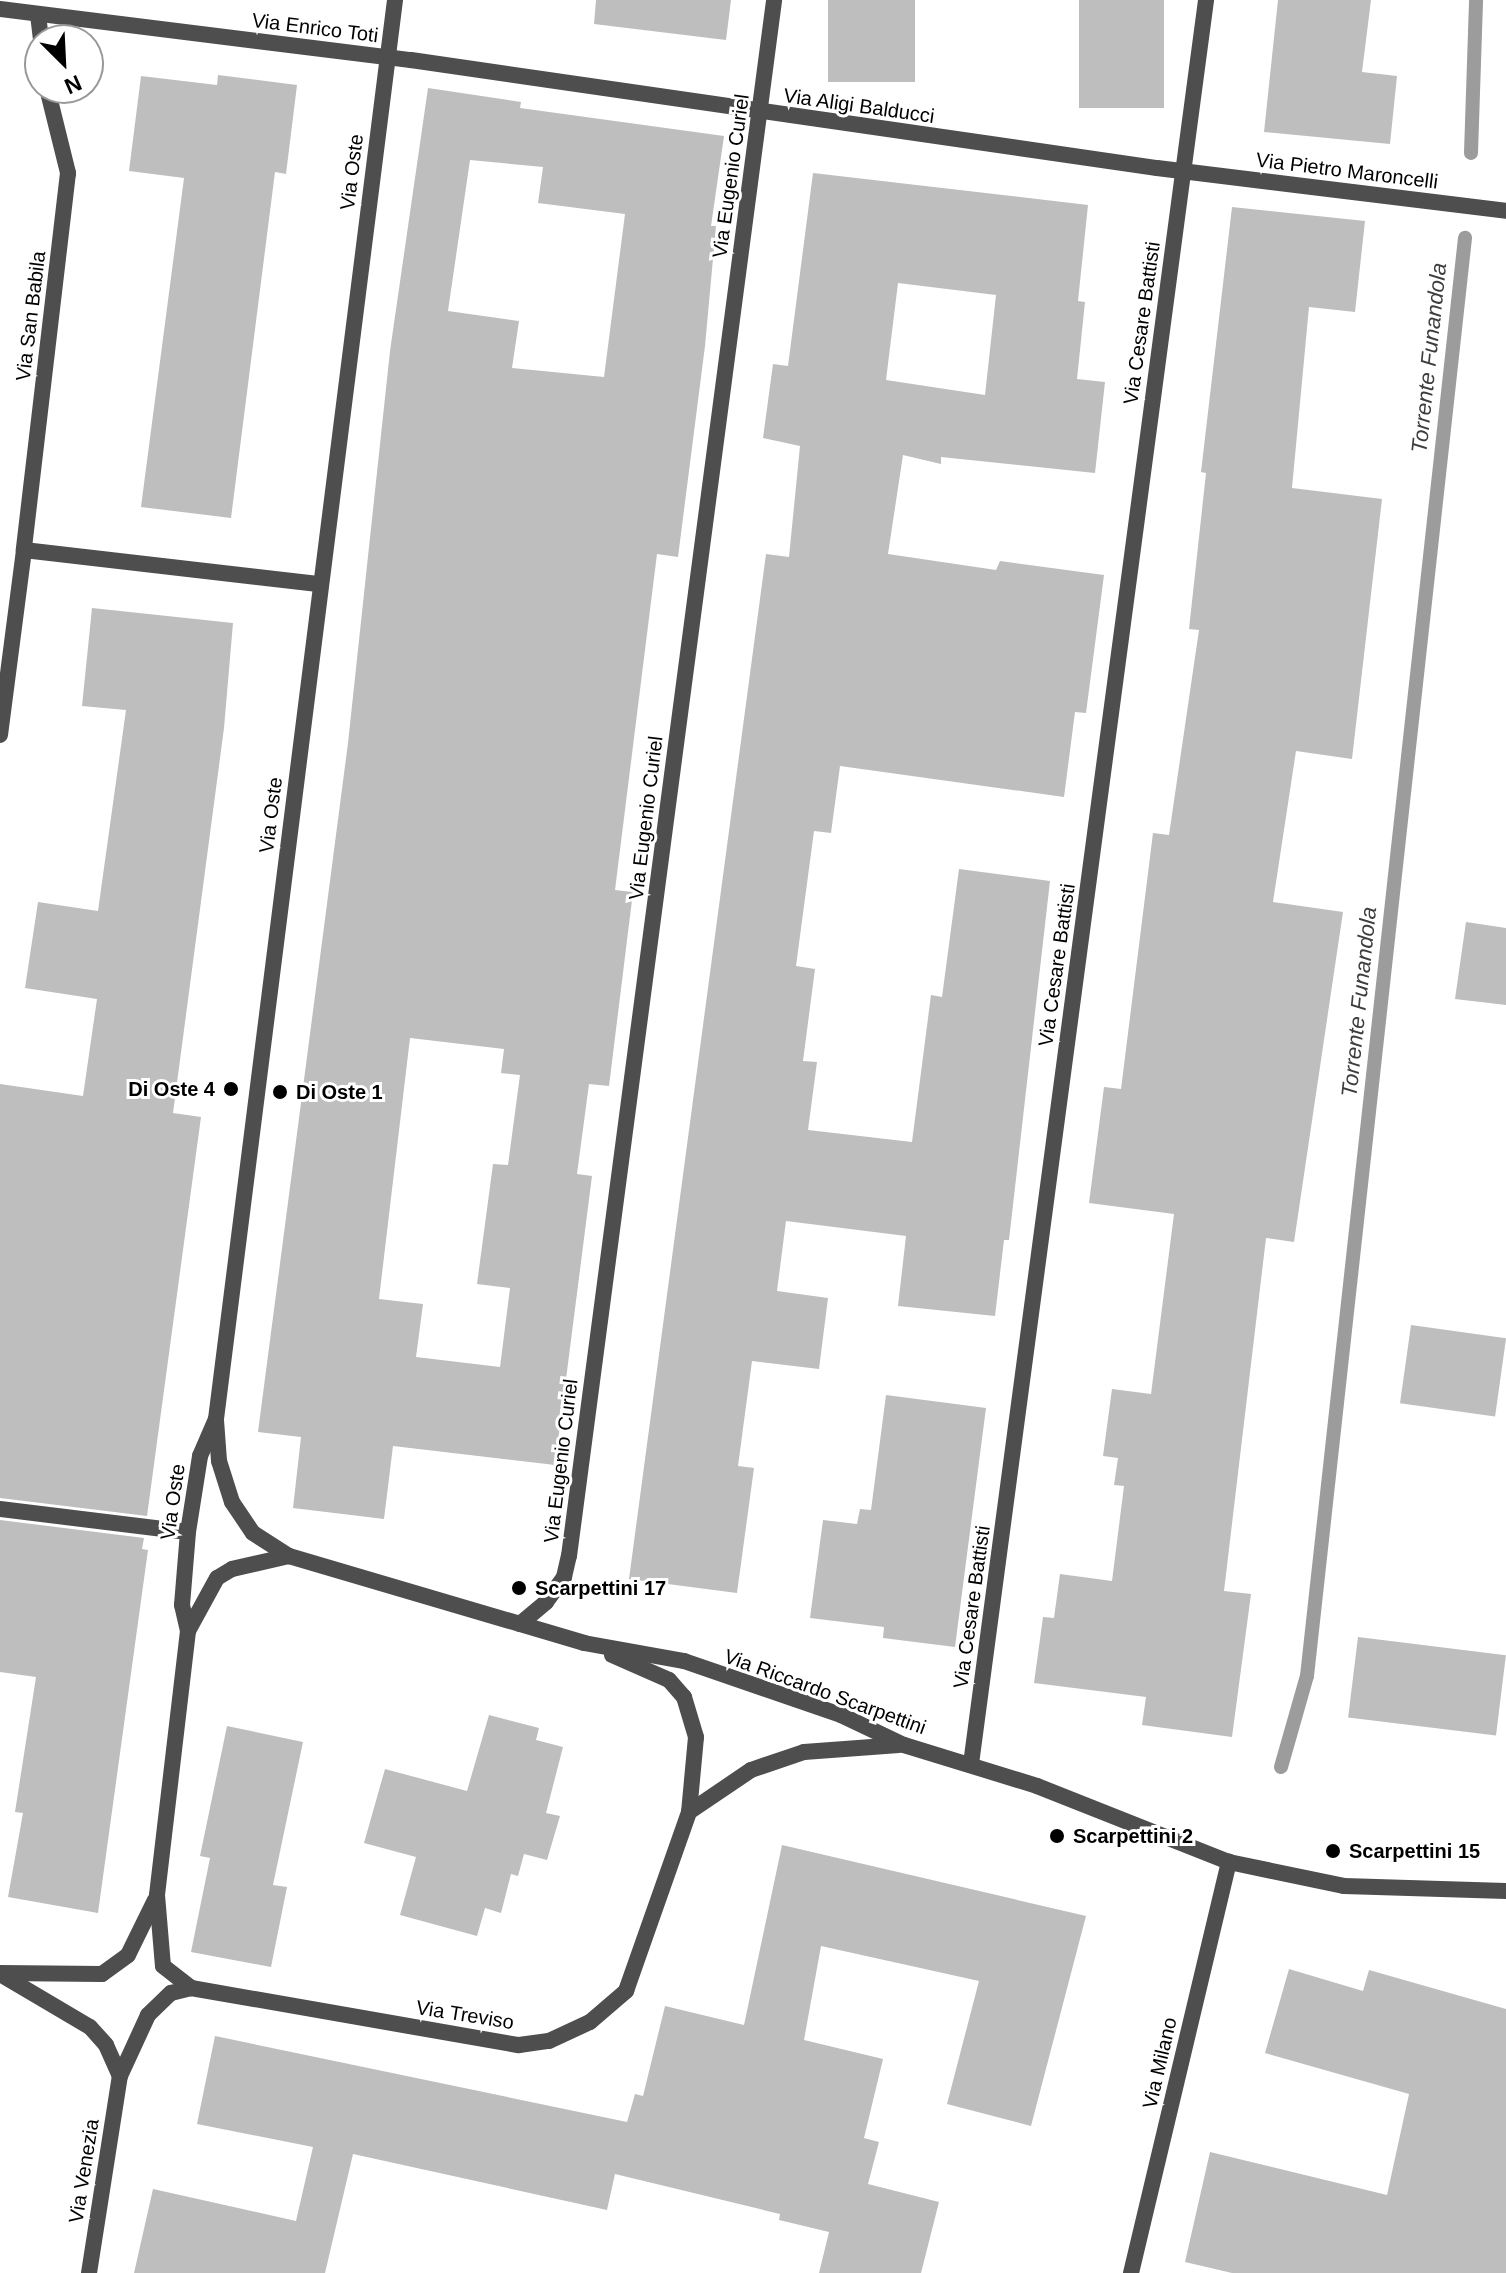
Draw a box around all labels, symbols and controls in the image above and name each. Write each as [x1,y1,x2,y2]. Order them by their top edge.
street label: Via Enrico Toti [250,8,380,48]
north arrow [24,24,104,104]
text: N [61,70,86,99]
street label: Via Aligi Balducci [782,83,936,129]
street label: Via Eugenio Curiel [708,92,754,260]
street label: Via Oste [335,133,369,211]
street label: Via Pietro Maroncelli [1255,148,1439,194]
street label: Via Cesare Battisti [1119,240,1165,406]
street label: Via San Babila [11,250,51,382]
water label: Torrente Funandola [1406,262,1452,454]
street label: Via Eugenio Curiel [624,735,668,901]
street label: Via Oste [254,776,288,854]
street label: Via Cesare Battisti [1034,882,1080,1048]
water label: Torrente Funandola [1336,906,1382,1098]
place label: Di Oste 4 [128,1077,215,1101]
marker: Di Oste 4 [222,1080,240,1098]
place label: Di Oste 1 [296,1080,383,1104]
marker: Di Oste 1 [271,1083,289,1101]
street label: Via Eugenio Curiel [539,1378,583,1544]
street label: Via Oste [156,1463,190,1541]
street label: Via Cesare Battisti [949,1524,995,1690]
place label: Scarpettini 17 [535,1576,666,1600]
marker: Scarpettini 17 [510,1579,528,1597]
street label: Via Riccardo Scarpettini [721,1644,929,1740]
place label: Scarpettini 2 [1073,1824,1193,1848]
marker: Scarpettini 2 [1048,1827,1066,1845]
place label: Scarpettini 15 [1349,1839,1480,1863]
marker: Scarpettini 15 [1324,1842,1342,1860]
street label: Via Treviso [414,1995,516,2035]
street label: Via Milano [1138,2015,1182,2111]
street label: Via Venezia [64,2117,104,2225]

